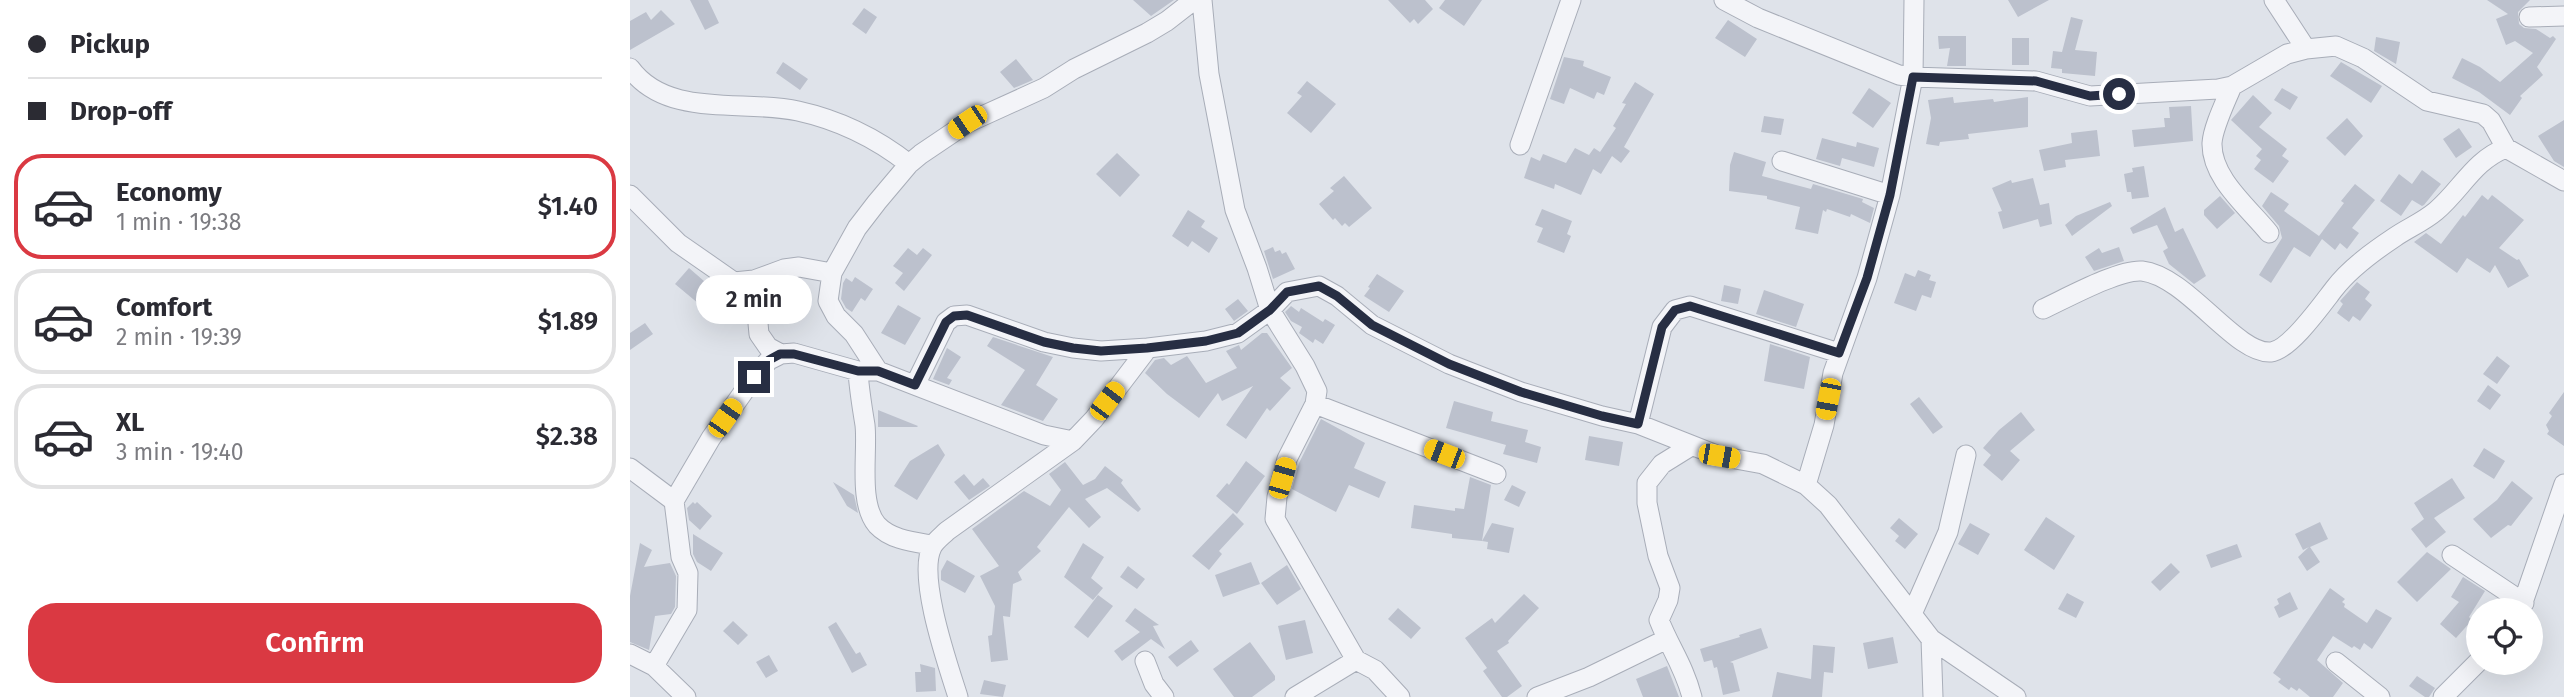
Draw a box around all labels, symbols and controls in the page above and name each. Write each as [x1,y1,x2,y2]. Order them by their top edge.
text: Pickup [70,29,150,60]
route start [2103,78,2135,110]
text: Drop-off [70,96,172,127]
car [944,102,991,142]
icon: car [32,175,95,238]
text: Economy [116,177,222,208]
text: $1.40 [538,191,598,222]
text: 1 min · 19:38 [116,208,241,236]
callout: 2 min [696,276,812,324]
text: 2 min [726,285,782,313]
icon: car [32,290,95,353]
text: Comfort [116,292,212,323]
text: $1.89 [538,306,598,337]
text: 2 min · 19:39 [116,323,242,351]
route end [738,361,770,393]
car [1814,376,1843,422]
car [1086,378,1129,424]
car [705,395,746,441]
icon: car [32,405,95,468]
text: XL [116,407,144,438]
text: $2.38 [536,421,598,452]
car [1421,437,1468,471]
text: 3 min · 19:40 [116,438,243,466]
car [1697,442,1742,470]
car [1267,455,1298,501]
map controls [2466,598,2543,675]
button: locate [2466,598,2543,675]
button: Confirm [28,603,602,683]

